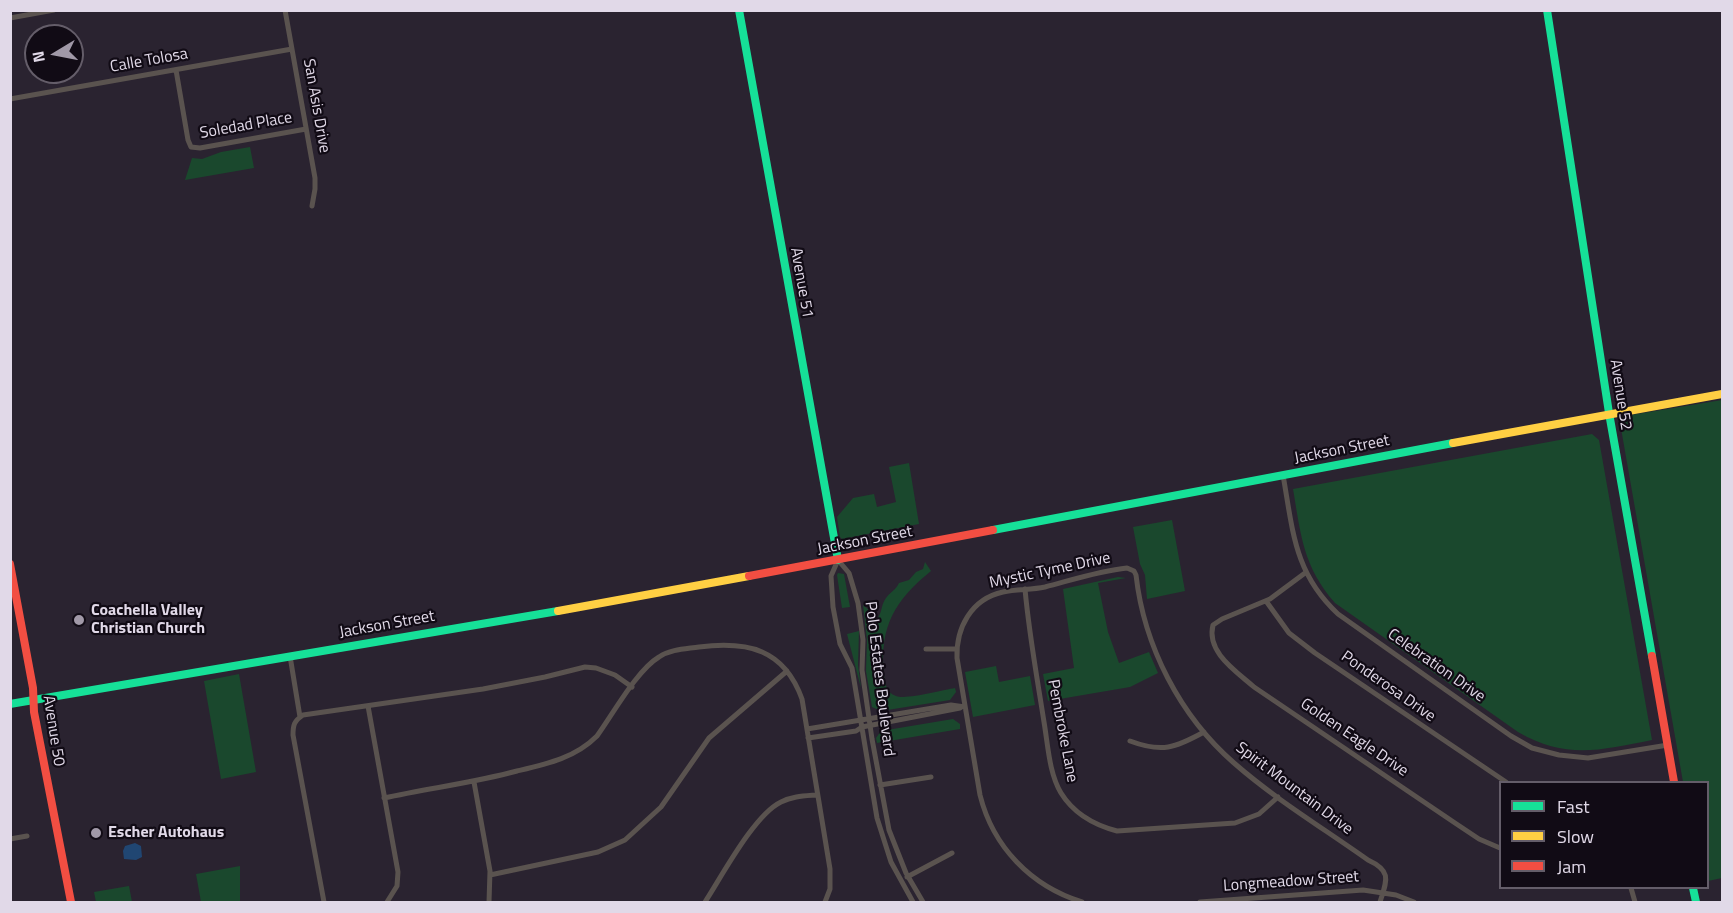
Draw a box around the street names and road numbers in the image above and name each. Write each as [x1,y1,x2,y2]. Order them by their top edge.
street label: Calle Tolosa [109,45,189,77]
street label: San Asis Drive [298,57,334,155]
street label: Soledad Place [198,108,294,144]
street label: Avenue 51 [785,246,817,320]
street label: Avenue 52 [1605,358,1635,432]
street label: Jackson Street [1293,431,1391,469]
street label: Jackson Street [816,522,914,560]
street label: Mystic Tyme Drive [988,549,1112,593]
street label: Polo Estates Boulevard [860,600,898,758]
street label: Jackson Street [338,607,436,643]
street label: Celebration Drive [1383,625,1489,707]
street label: Ponderosa Drive [1337,647,1439,727]
street label: Pembroke Lane [1043,678,1081,784]
street label: Avenue 50 [38,694,68,768]
street label: Golden Eagle Drive [1296,695,1412,781]
street label: Spirit Mountain Drive [1232,739,1356,839]
street label: Longmeadow Street [1222,868,1360,896]

